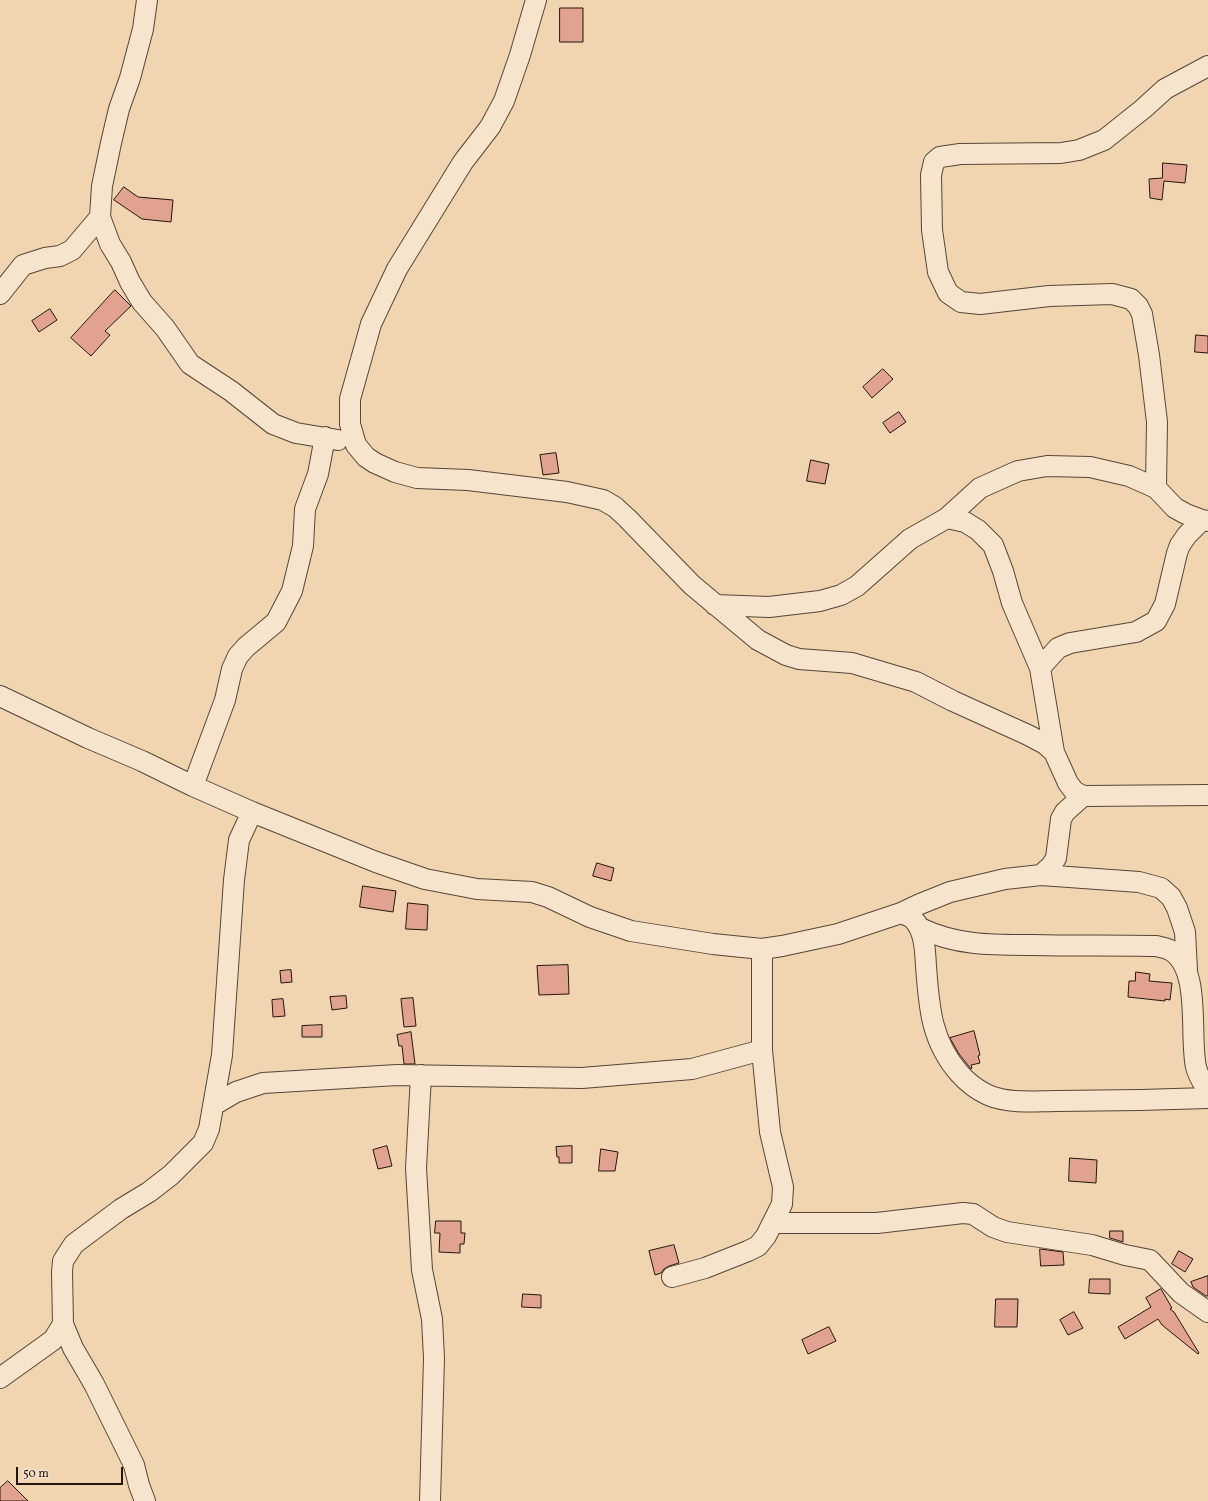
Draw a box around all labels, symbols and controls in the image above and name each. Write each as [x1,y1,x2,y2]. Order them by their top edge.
scale bar [18,1459,125,1485]
text: 50 m [23,1466,49,1482]

